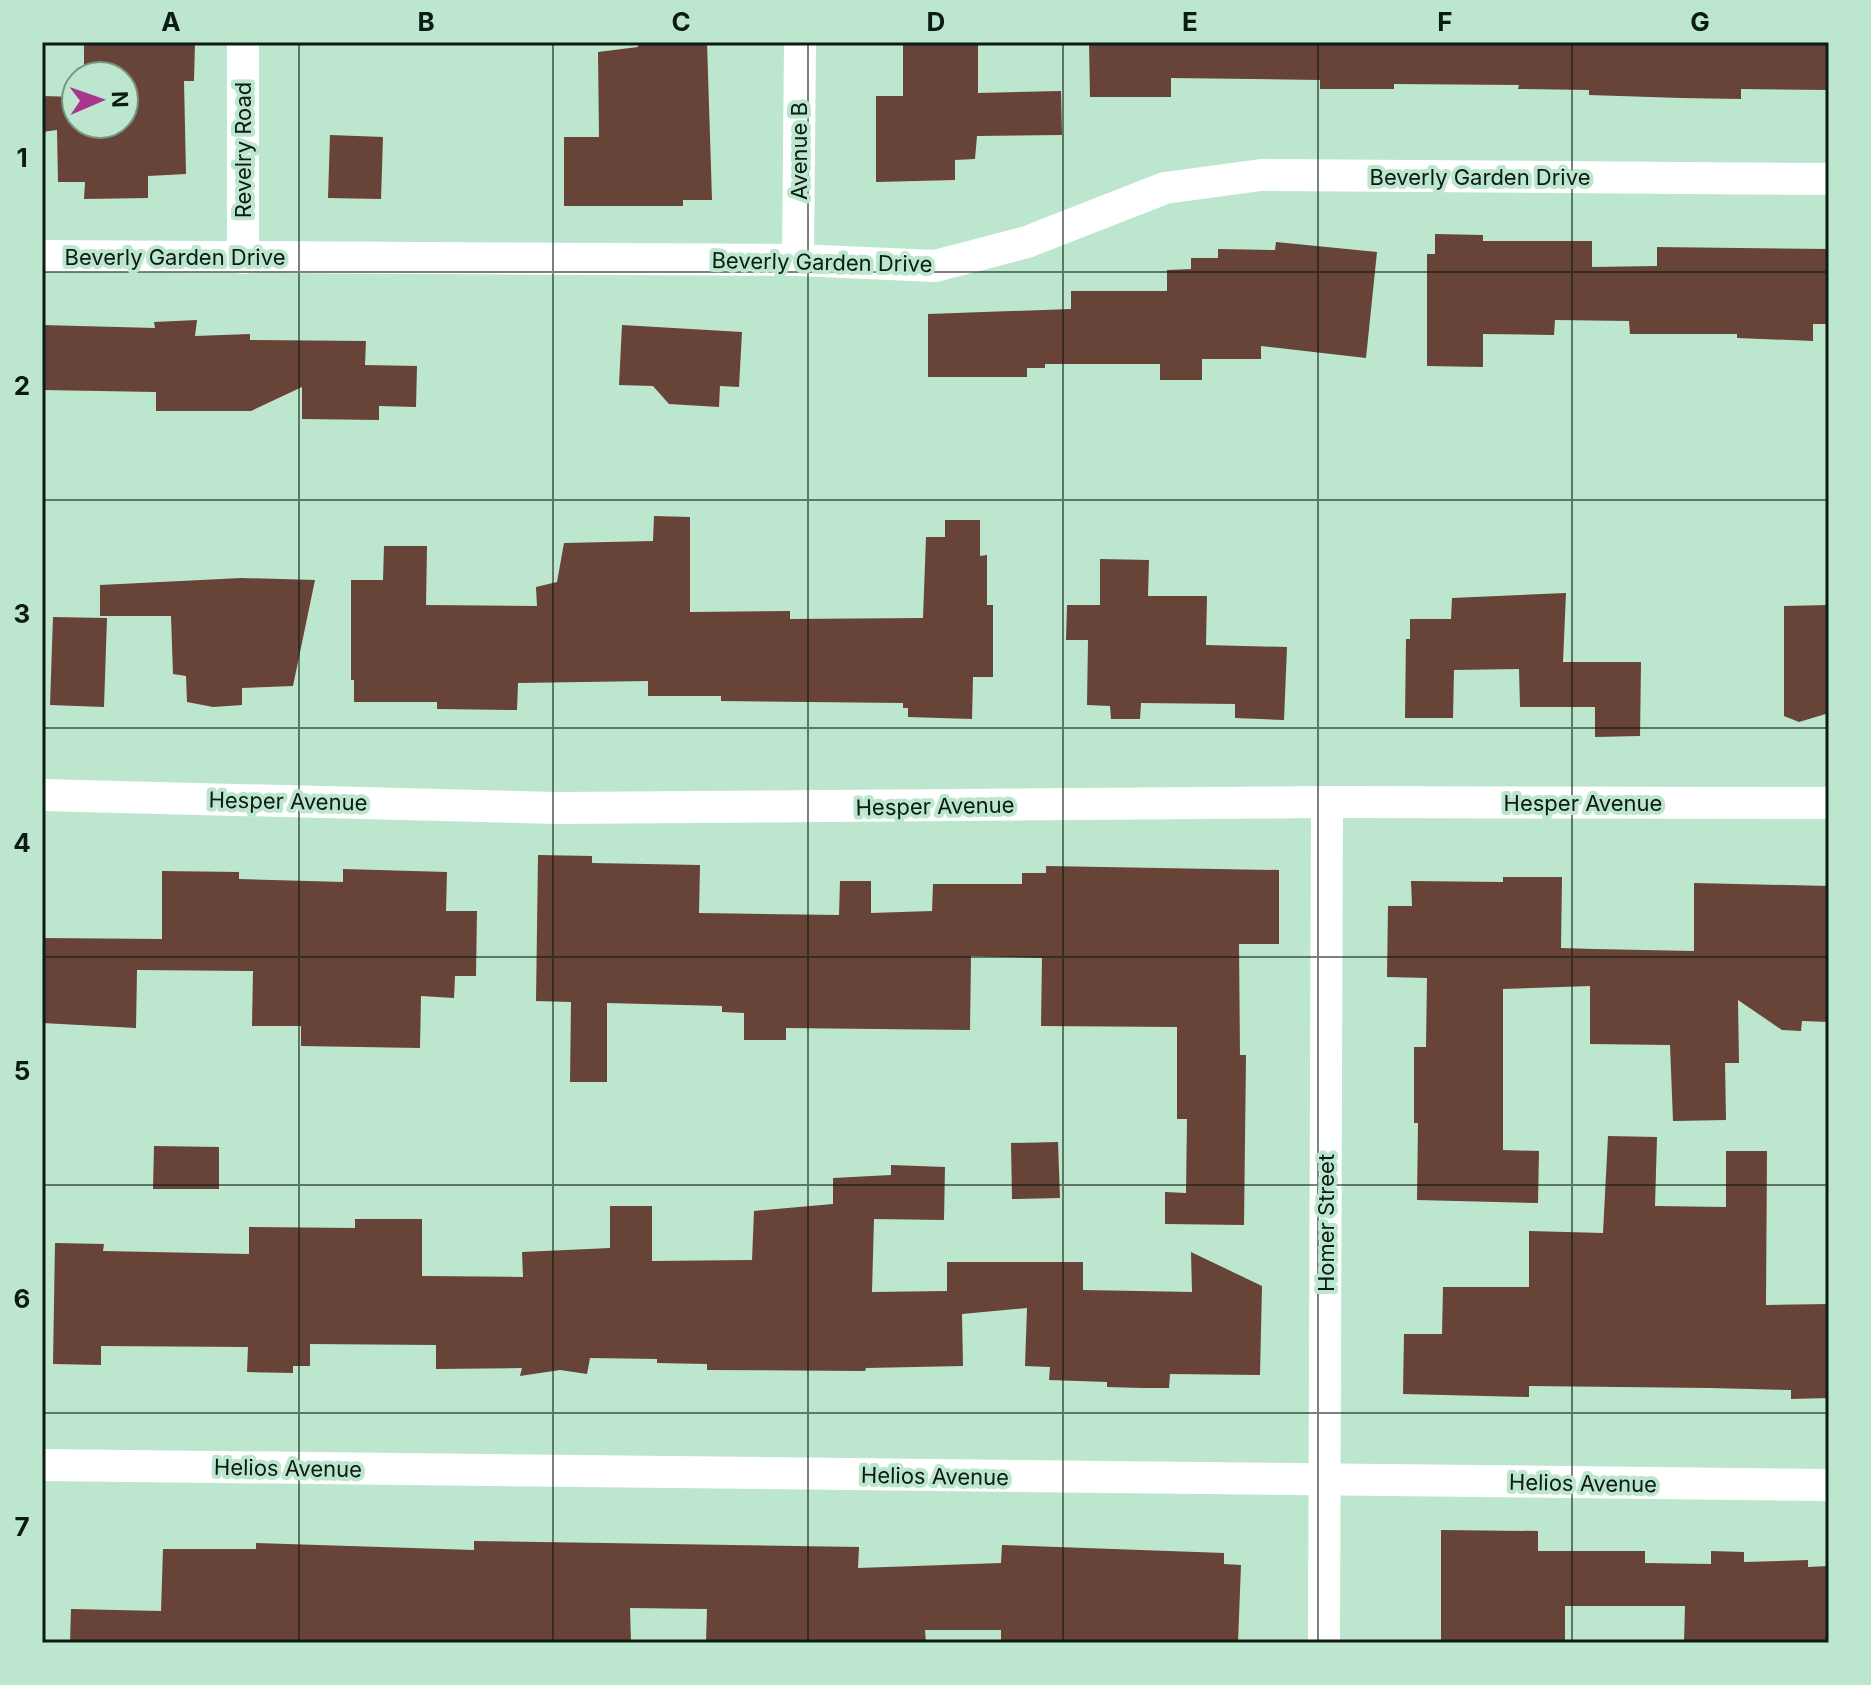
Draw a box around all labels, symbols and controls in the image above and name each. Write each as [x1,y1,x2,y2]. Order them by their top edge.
text: A [161,6,181,37]
text: B [417,6,435,37]
text: C [671,6,691,37]
text: D [927,6,945,37]
text: E [1182,6,1198,37]
text: F [1437,6,1453,37]
text: G [1690,6,1710,37]
north arrow [60,60,140,140]
street label: Revelry Road [230,82,256,218]
text: N [107,90,133,108]
street label: Avenue B [786,102,812,200]
text: 1 [16,142,28,173]
street label: Beverly Garden Drive [1370,164,1590,190]
street label: Beverly Garden Drive [65,244,285,270]
street label: Beverly Garden Drive [711,247,933,277]
text: 2 [14,370,30,401]
text: 3 [14,598,30,629]
street label: Hesper Avenue [208,787,368,815]
street label: Hesper Avenue [1504,790,1662,816]
street label: Hesper Avenue [855,792,1015,820]
text: 4 [13,827,31,858]
text: 5 [14,1055,30,1086]
street label: Homer Street [1313,1154,1339,1292]
text: 6 [14,1283,30,1314]
street label: Helios Avenue [214,1454,362,1482]
street label: Helios Avenue [861,1462,1009,1490]
street label: Helios Avenue [1509,1469,1657,1497]
text: 7 [14,1511,30,1542]

